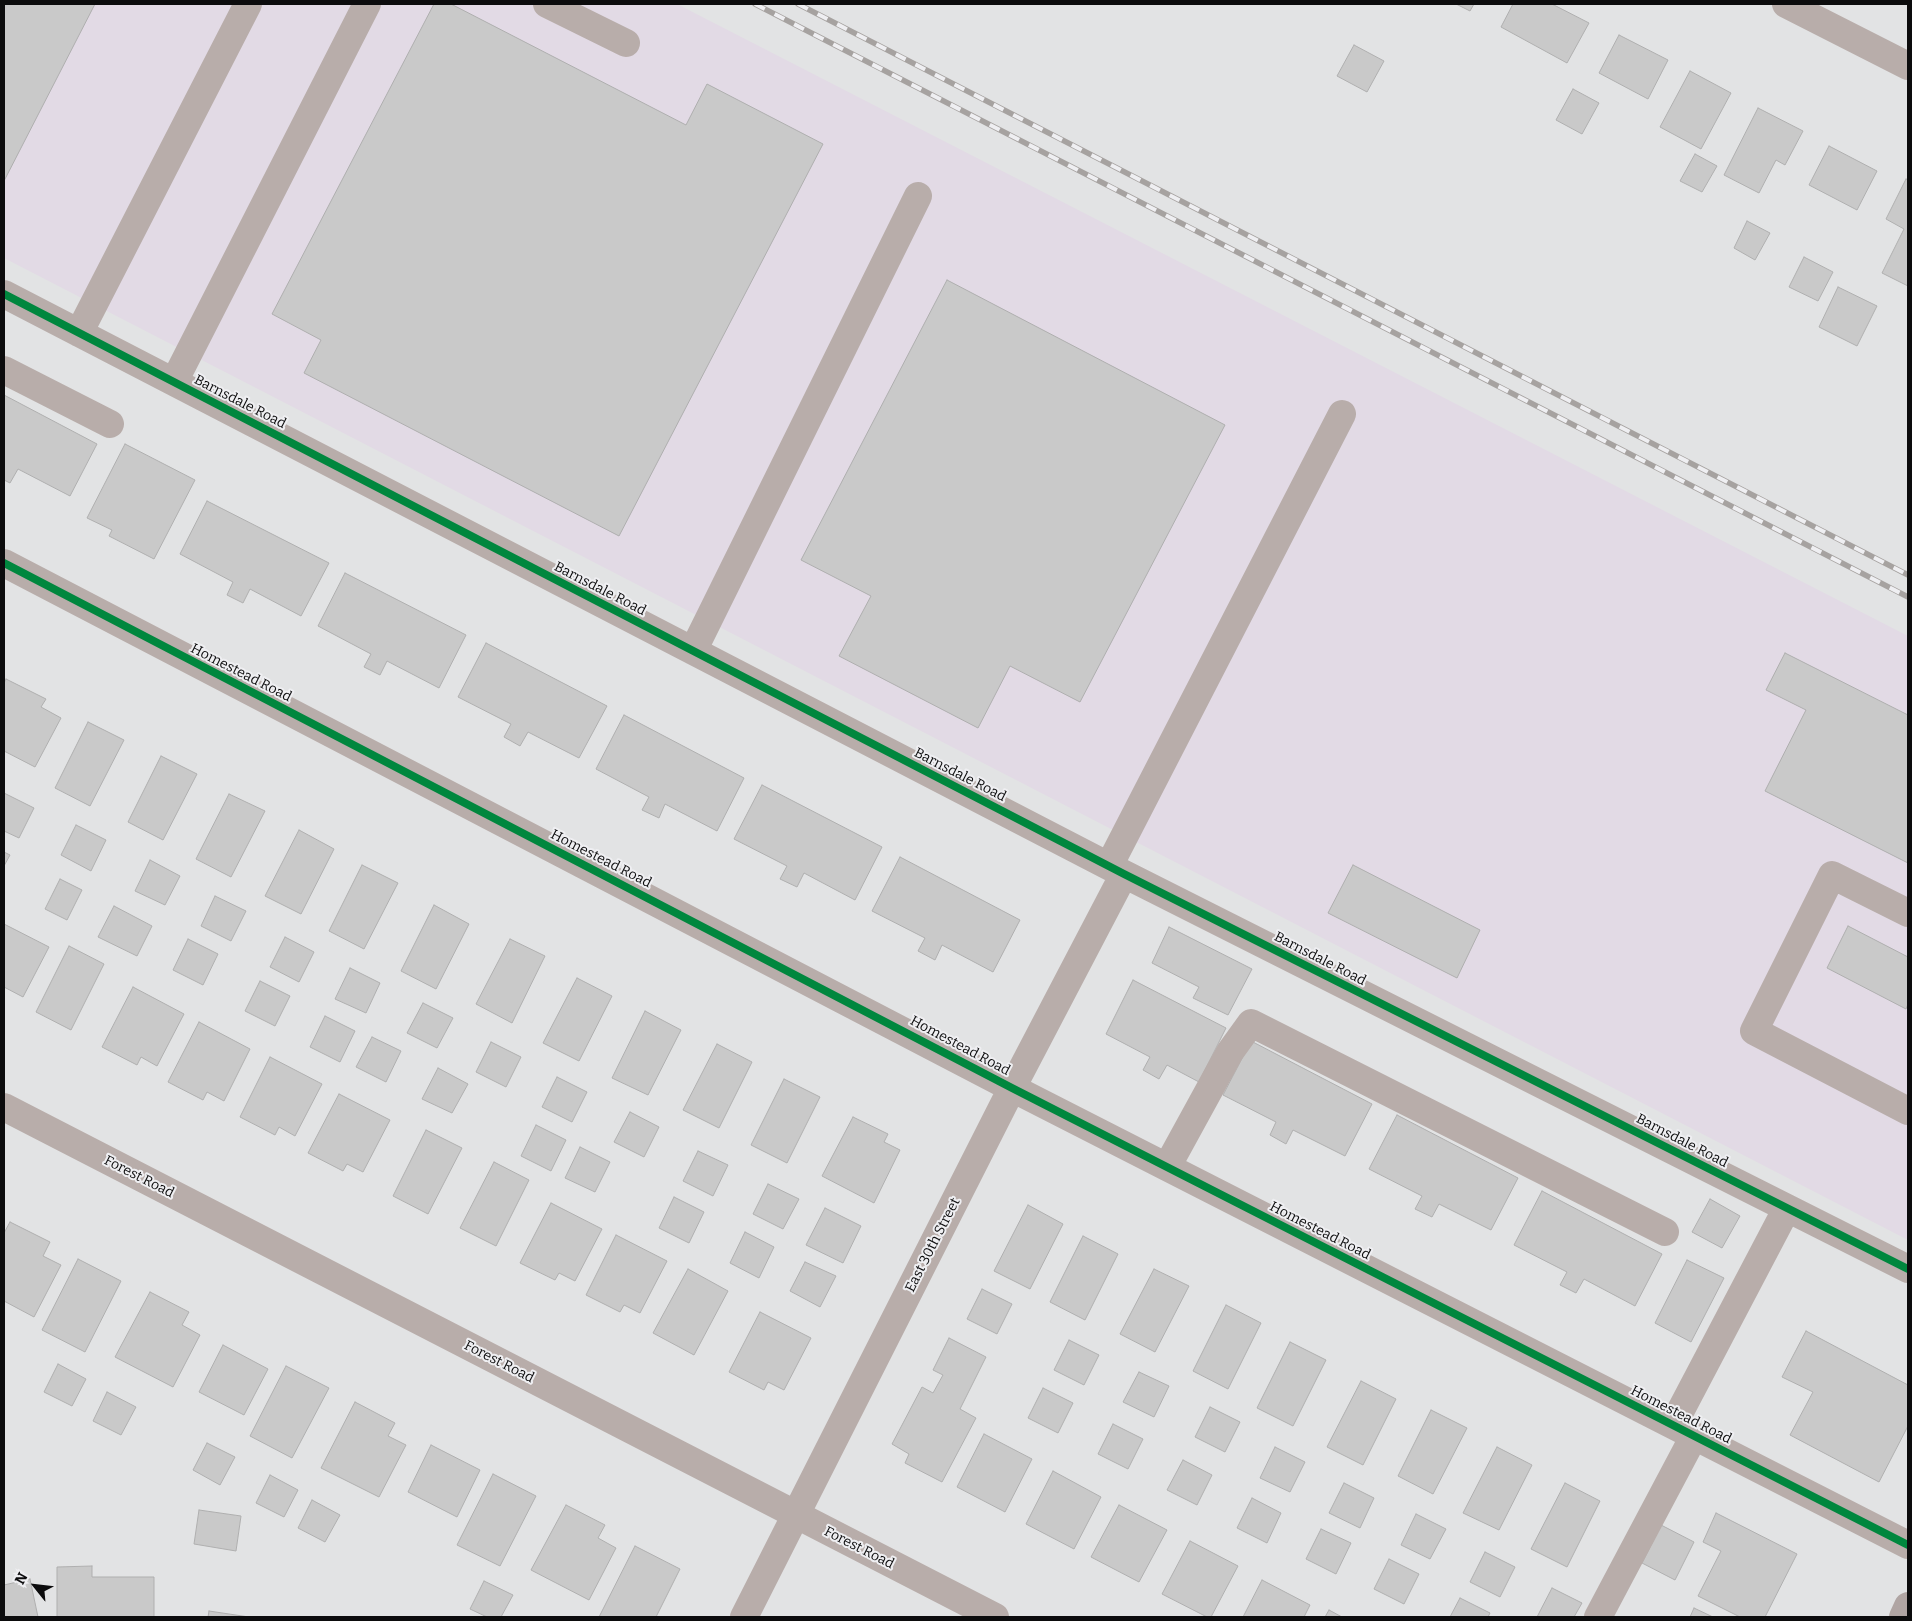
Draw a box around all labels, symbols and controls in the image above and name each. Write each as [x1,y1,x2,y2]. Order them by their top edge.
street label: Barnsdale Road [191,372,289,432]
street label: Barnsdale Road [551,559,649,619]
street label: Homestead Road [188,640,294,706]
street label: Barnsdale Road [911,745,1009,805]
street label: Homestead Road [548,826,654,892]
street label: Barnsdale Road [1271,929,1369,989]
street label: Homestead Road [907,1013,1013,1079]
street label: Barnsdale Road [1633,1111,1731,1171]
street label: Forest Road [101,1152,177,1202]
street label: East 30th Street [902,1195,964,1295]
street label: Homestead Road [1267,1198,1373,1264]
street label: Forest Road [461,1337,537,1387]
street label: Homestead Road [1628,1382,1734,1448]
street label: Forest Road [821,1523,897,1573]
north arrow [10,1561,60,1611]
text: N [11,1570,31,1587]

